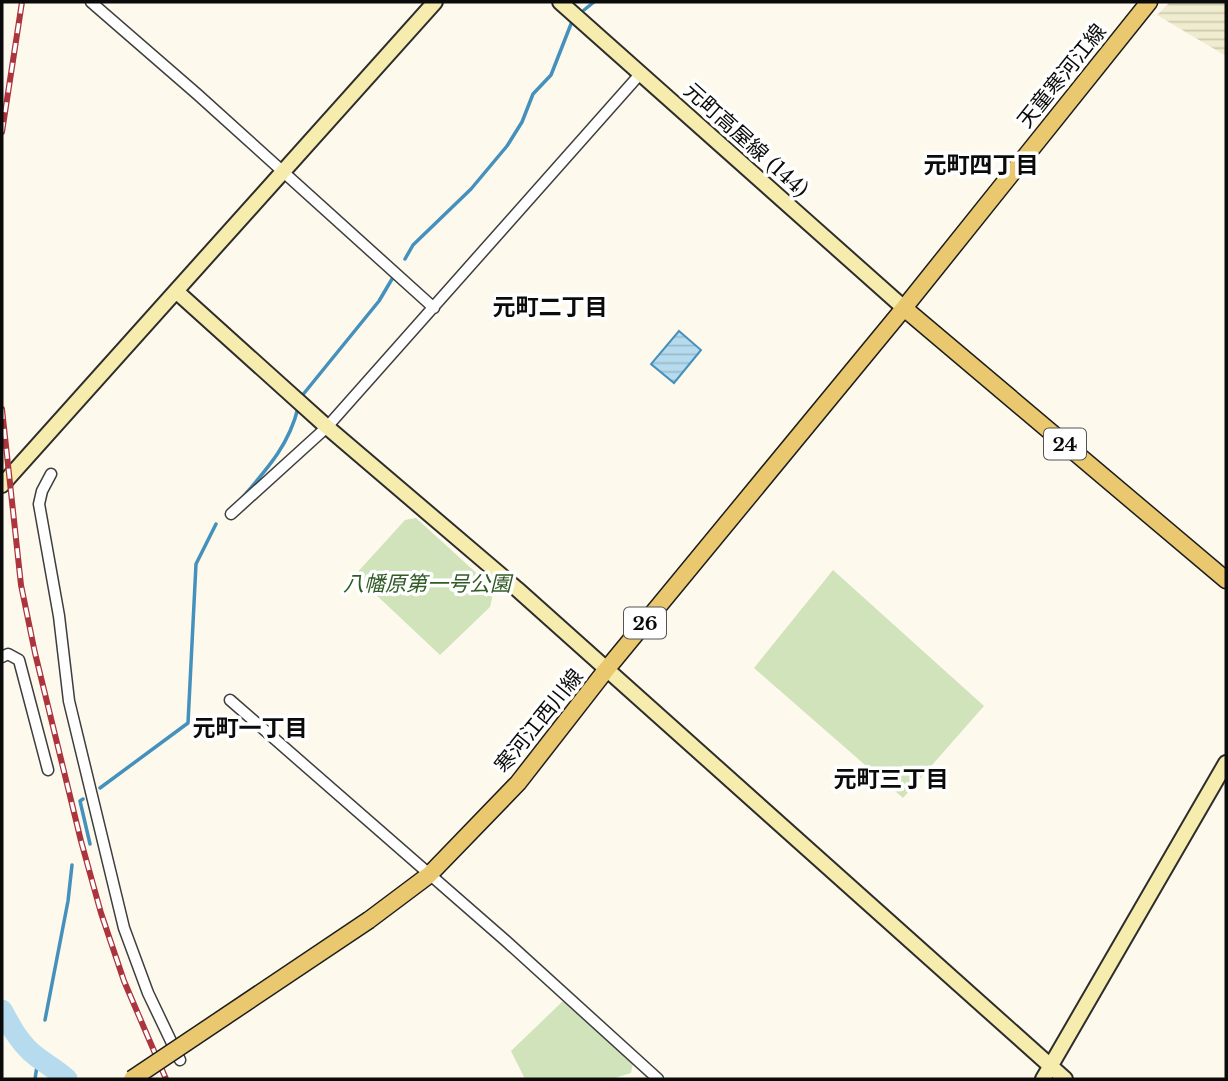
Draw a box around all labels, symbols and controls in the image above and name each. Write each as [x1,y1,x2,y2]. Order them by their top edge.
street label: 天童寒河江線 [1012,19,1112,133]
street label: 元町高屋線 (144) [678,77,814,203]
district label: 元町四丁目 [924,151,1039,179]
district label: 元町二丁目 [493,293,608,321]
road number: 24 [1044,428,1086,460]
park label: 八幡原第一号公園 [343,571,514,597]
road number: 26 [624,608,666,638]
street label: 寒河江西川線 [489,664,589,778]
district label: 元町一丁目 [193,714,308,742]
district label: 元町三丁目 [834,765,949,793]

